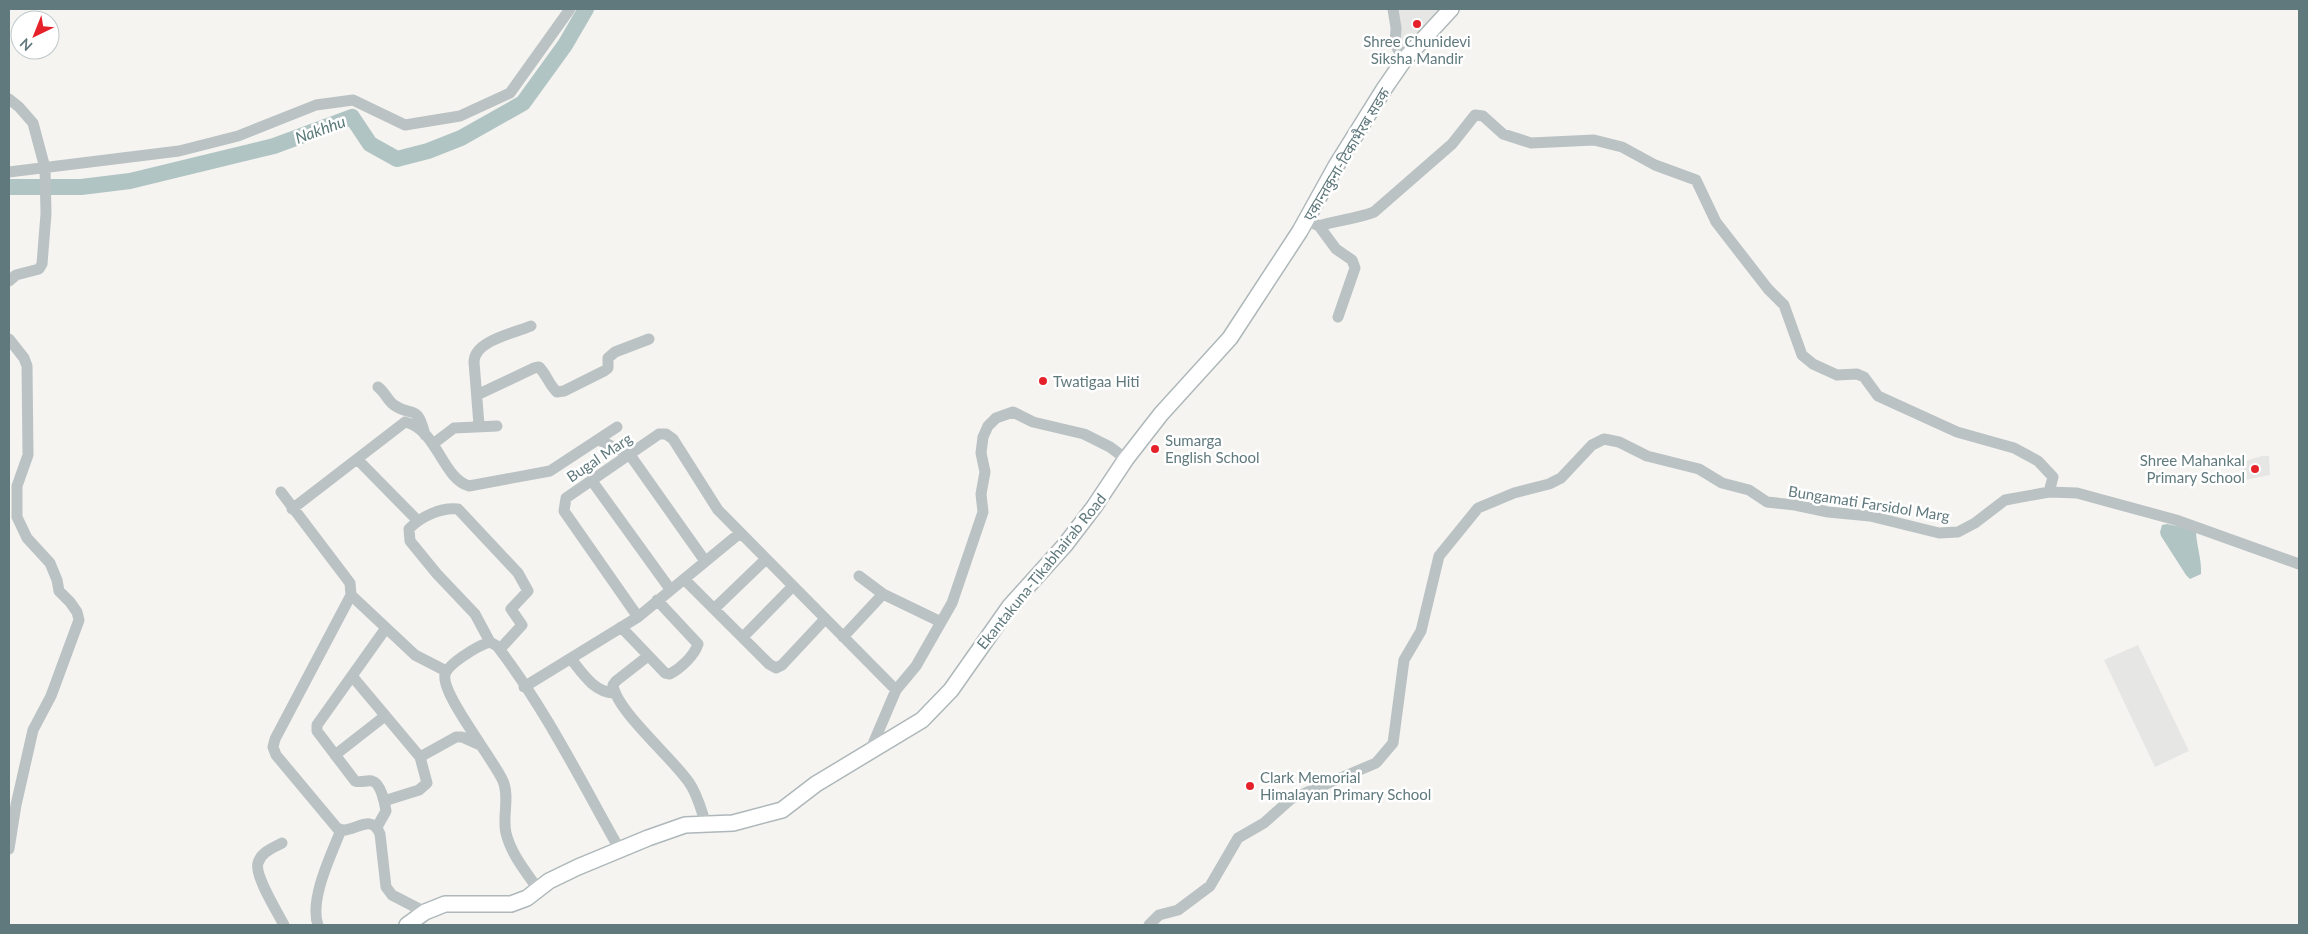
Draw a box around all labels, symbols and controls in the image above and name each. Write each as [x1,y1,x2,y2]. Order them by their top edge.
north arrow [10,10,60,60]
marker: Shree Chunidevi Siksha Mandir [1411,18,1423,30]
place label: Shree Chunidevi Siksha Mandir [1363,32,1471,67]
text: N [16,35,36,55]
street label: एकान्तकुना-टिकाभैरब सडक [1299,84,1395,225]
water label: Nakhhu [292,111,348,147]
place label: Twatigaa Hiti [1053,372,1140,390]
marker: Twatigaa Hiti [1037,375,1049,387]
street label: Bugal Marg [563,429,635,485]
place label: Sumarga English School [1165,431,1260,466]
marker: Sumarga English School [1149,443,1161,455]
place label: Shree Mahankal Primary School [2140,451,2245,486]
marker: Shree Mahankal Primary School [2249,463,2261,475]
street label: Bungamati Farsidol Marg [1787,481,1951,525]
street label: Ekantakuna-Tikabhairab Road [973,490,1109,652]
place label: Clark Memorial Himalayan Primary School [1260,768,1431,803]
marker: Clark Memorial Himalayan Primary School [1244,780,1256,792]

